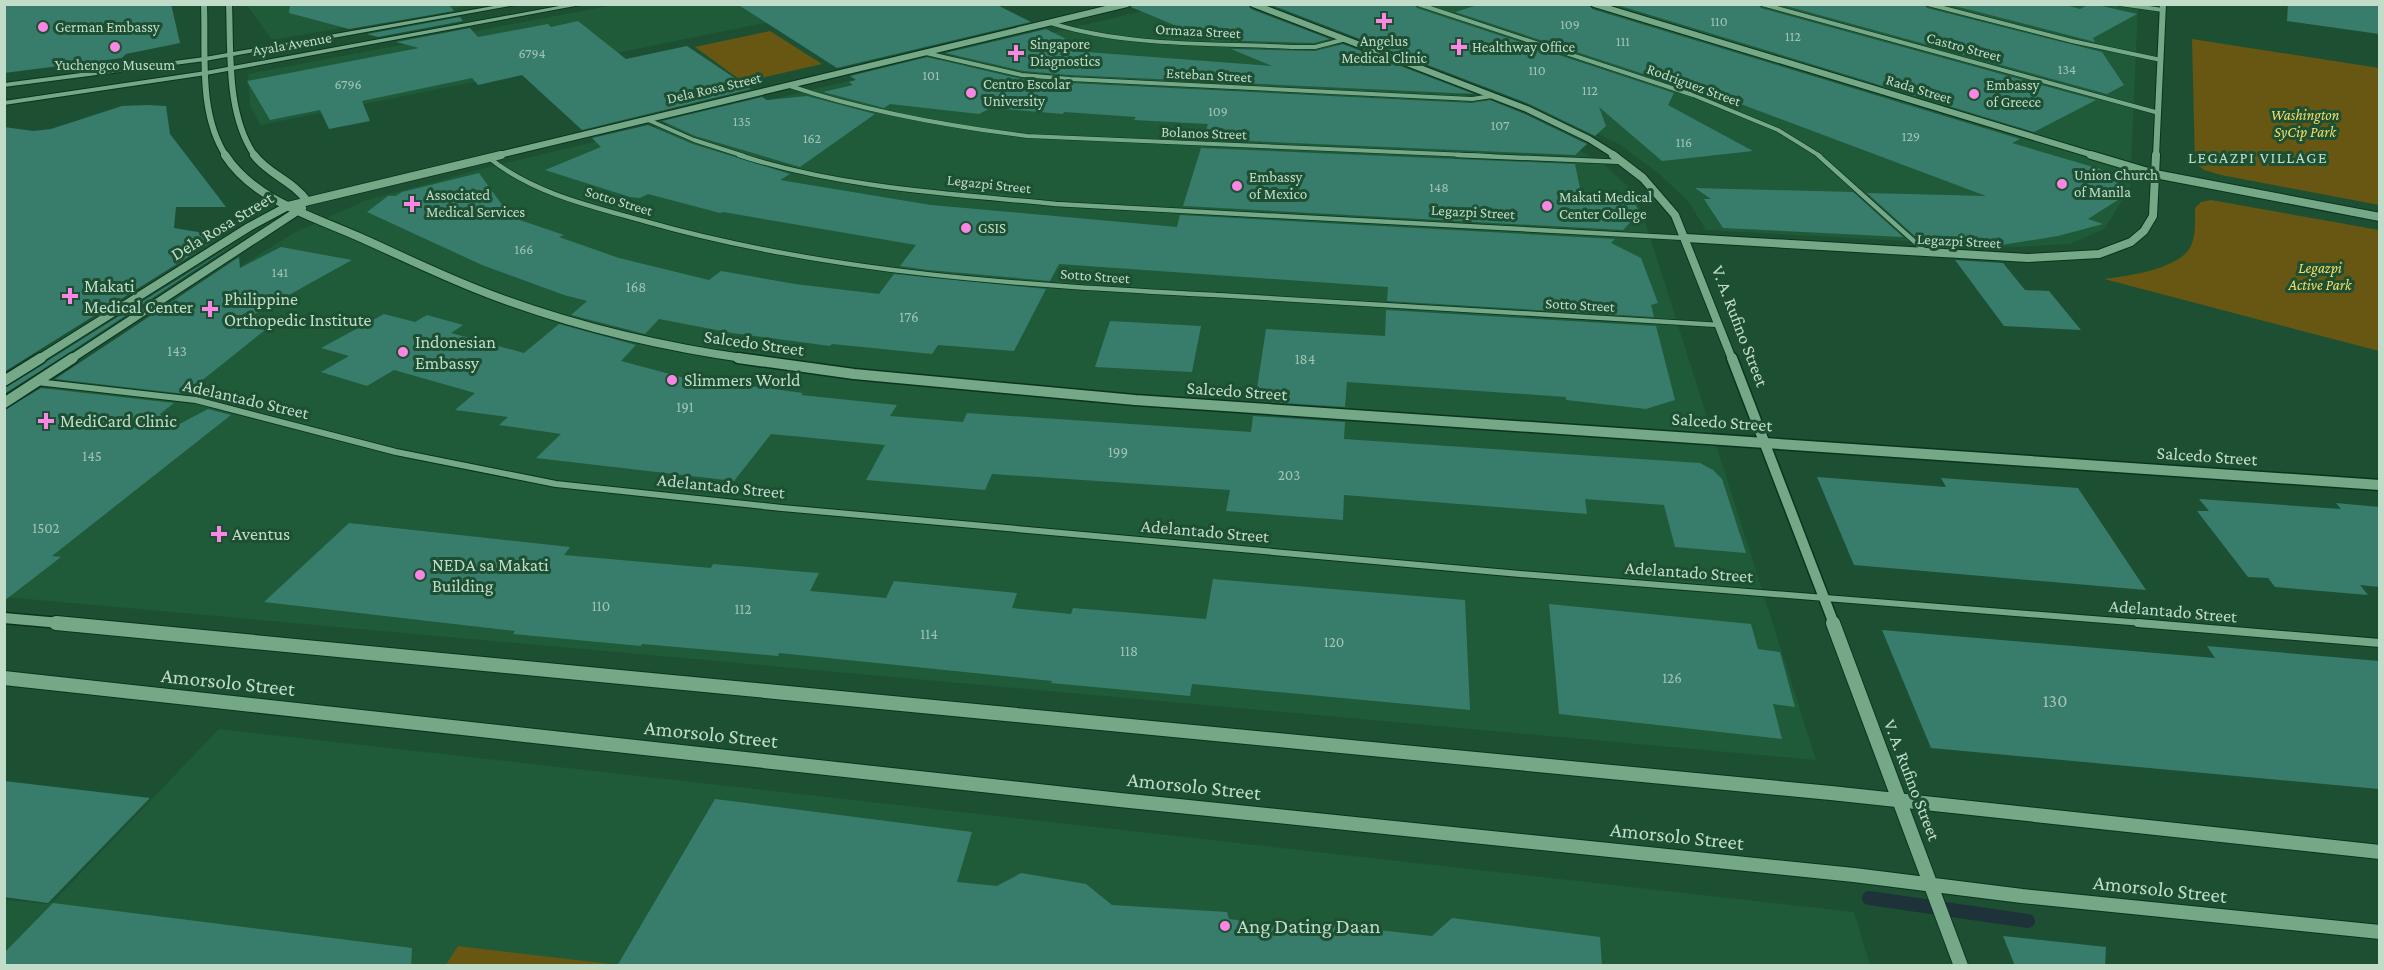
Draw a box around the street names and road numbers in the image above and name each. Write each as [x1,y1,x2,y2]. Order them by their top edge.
street label: Ormaza Street [1155,21,1242,41]
street label: Ayala Avenue [251,29,333,60]
street label: Castro Street [1925,29,2004,65]
street label: Rodriguez Street [1644,61,1744,111]
street label: Esteban Street [1166,65,1253,85]
street label: Dela Rosa Street [665,69,764,107]
street label: Rada Street [1884,71,1955,107]
street label: Bolanos Street [1161,124,1248,143]
street label: Legazpi Street [946,172,1033,197]
street label: Sotto Street [583,183,656,219]
street label: Dela Rosa Street [167,187,278,264]
street label: Legazpi Street [1430,202,1517,223]
street label: Legazpi Street [1916,231,2003,252]
street label: V. A. Rufino Street [1708,263,1773,390]
street label: Sotto Street [1060,266,1131,286]
street label: Sotto Street [1545,295,1616,315]
street label: Salcedo Street [703,326,806,360]
street label: Adelantado Street [181,375,312,423]
street label: Salcedo Street [1186,378,1289,405]
street label: Salcedo Street [1671,409,1774,436]
street label: Salcedo Street [2156,443,2259,470]
street label: Adelantado Street [656,469,787,503]
street label: Adelantado Street [1140,515,1271,547]
street label: Adelantado Street [1624,558,1755,587]
street label: Adelantado Street [2108,595,2239,627]
street label: Amorsolo Street [160,663,297,701]
street label: Amorsolo Street [643,715,780,753]
street label: V. A. Rufino Street [1880,717,1945,844]
street label: Amorsolo Street [1126,767,1263,805]
street label: Amorsolo Street [1609,817,1746,855]
street label: Amorsolo Street [2092,870,2229,908]

